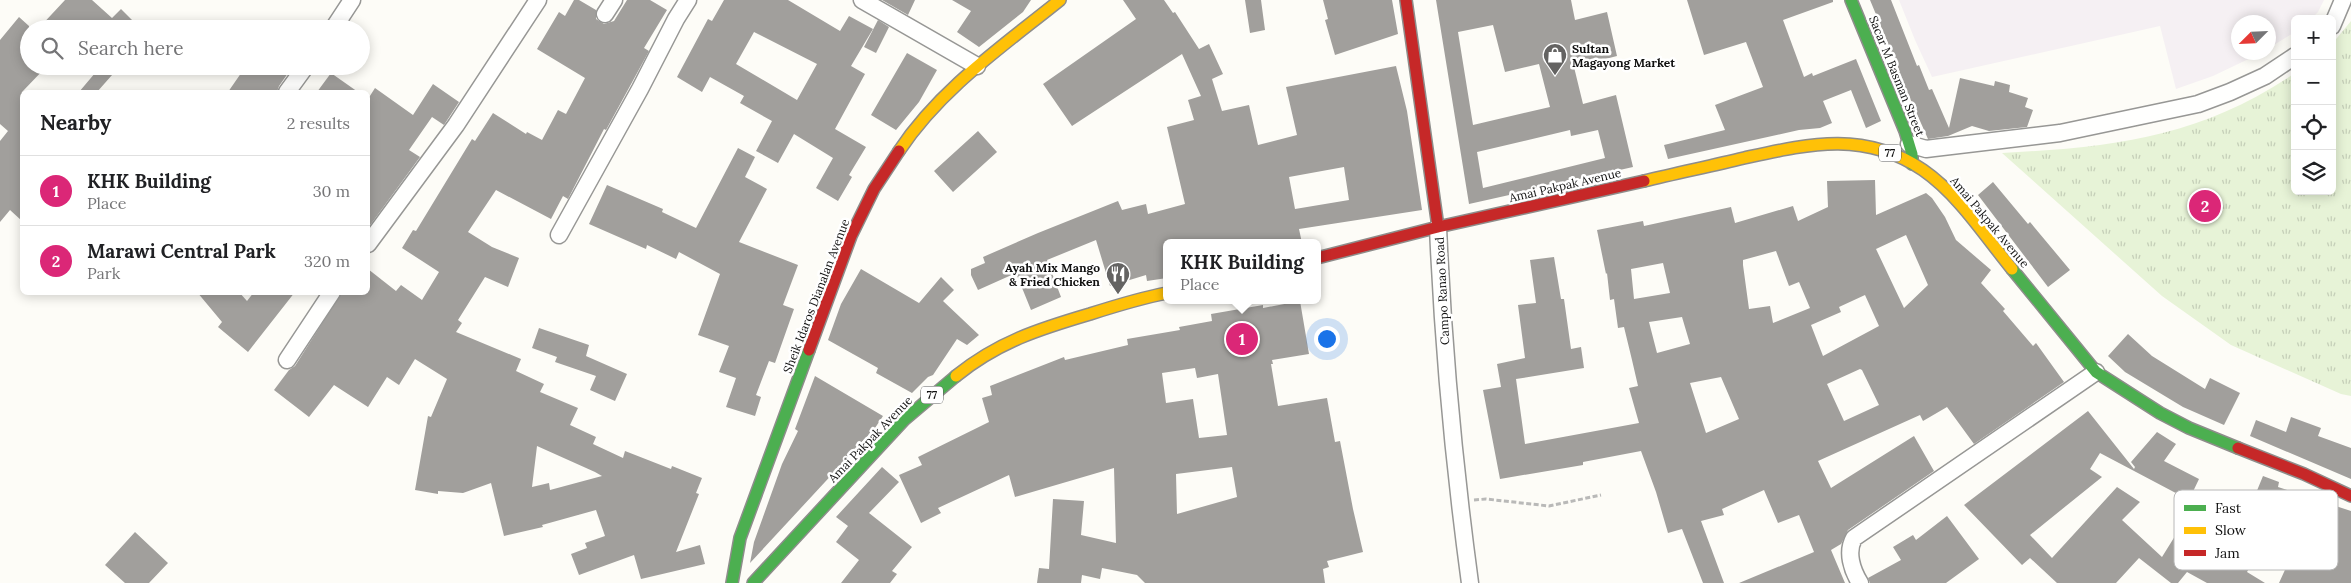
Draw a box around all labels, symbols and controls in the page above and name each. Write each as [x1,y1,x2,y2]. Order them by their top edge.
street label: Sacar M Basman Street [1866,14,1928,139]
north arrow [2231,15,2276,60]
map controls [2291,15,2336,195]
button: + [2291,15,2336,60]
search box [20,20,370,75]
icon: search [38,34,66,62]
text: Search here [78,36,184,60]
place label: Sultan Magayong Market [1572,41,1676,70]
shop icon: Sultan Magayong Market [1542,42,1568,76]
button: − [2291,60,2336,105]
button: locate [2291,105,2336,150]
text: Nearby [40,109,111,136]
text: 2 results [287,113,350,133]
road number: 77 [1879,144,1901,162]
button: layers [2291,150,2336,195]
street label: Amai Pakpak Avenue [1507,165,1623,205]
text: KHK Building [87,169,211,193]
street label: Amai Pakpak Avenue [1947,173,2033,271]
text: 1 [53,181,59,201]
text: 30 m [313,181,350,201]
pin: 2 [2189,187,2221,225]
text: Place [87,193,126,213]
street label: Sheik Idaros Dianalan Avenue [780,216,853,375]
street label: Campo Ranao Road [1432,237,1452,345]
text: Marawi Central Park [87,239,276,263]
popup [1163,239,1321,304]
text: KHK Building [1180,250,1304,274]
text: 2 [52,251,60,271]
text: 320 m [304,251,350,271]
place label: Ayah Mix Mango & Fried Chicken [1005,260,1100,289]
restaurant icon: Ayah Mix Mango & Fried Chicken [1105,261,1131,295]
text: Park [87,263,120,283]
text: Place [1180,274,1219,294]
pin: 1 [1226,320,1258,358]
your location [1314,326,1340,352]
road number: 77 [921,386,943,404]
street label: Amai Pakpak Avenue [824,392,915,486]
legend [2174,490,2338,570]
text: Fast [2215,499,2242,517]
text: Slow [2215,521,2247,539]
text: Jam [2214,544,2240,562]

